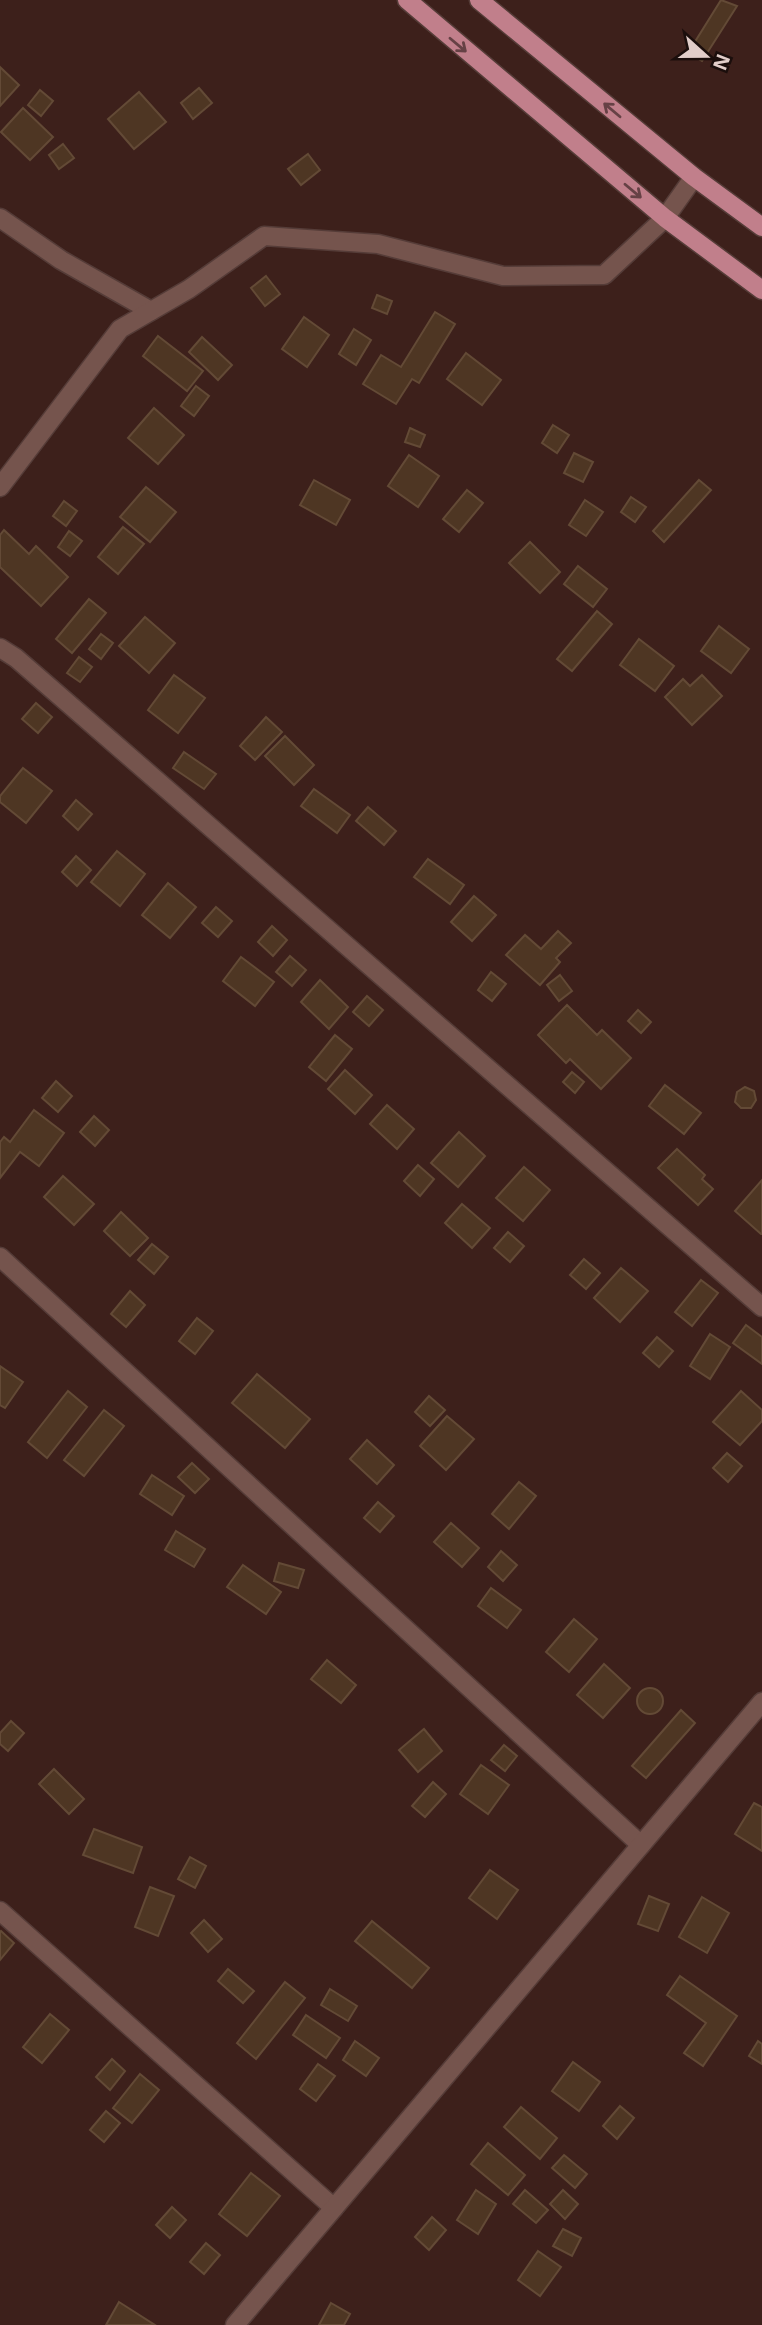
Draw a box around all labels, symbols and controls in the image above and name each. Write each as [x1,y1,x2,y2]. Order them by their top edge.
north arrow [671,21,741,91]
one-way arrow [448,37,466,53]
text: N [707,50,737,74]
one-way arrow [603,102,621,118]
one-way arrow [623,183,641,199]

